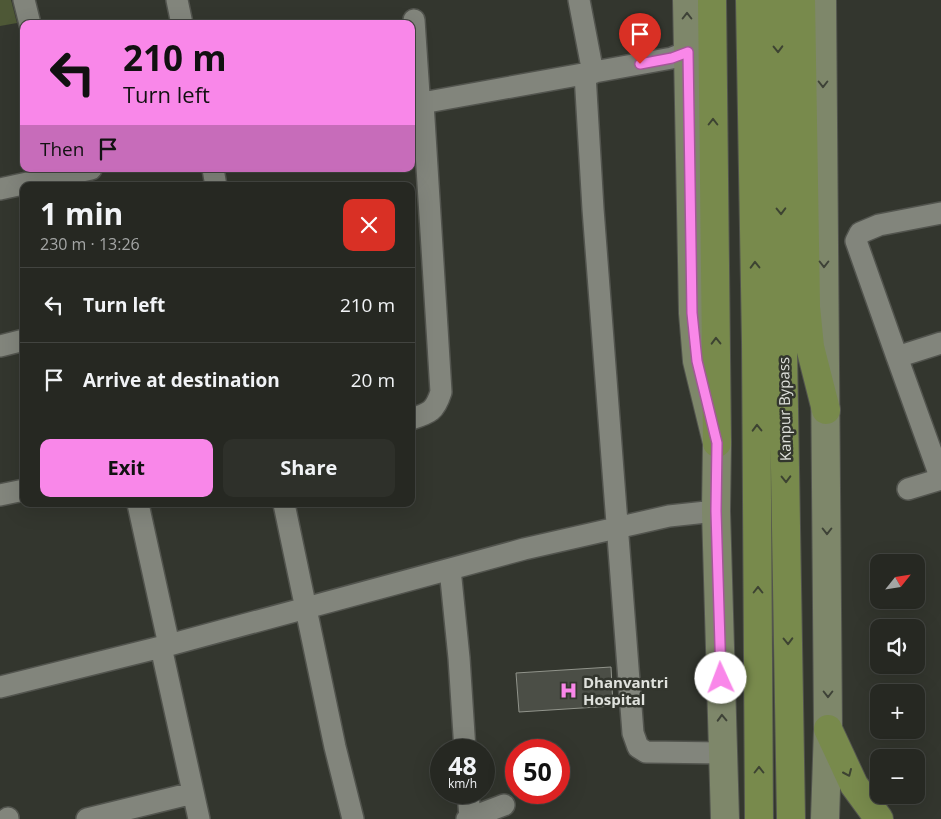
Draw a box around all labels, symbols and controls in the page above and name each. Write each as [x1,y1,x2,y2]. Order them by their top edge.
one-way arrow [682,11,692,19]
pin [619,13,661,64]
icon: arrive [626,20,654,48]
text: 210 m [123,34,227,81]
icon: left [40,40,105,105]
one-way arrow [773,45,783,53]
text: Turn left [123,79,210,109]
one-way arrow [818,80,828,88]
one-way arrow [708,118,718,126]
icon: arrive [94,135,122,163]
text: Then [40,136,84,162]
text: 1 min [40,193,123,234]
button: close [343,199,395,251]
one-way arrow [776,208,786,215]
text: 230 m · 13:26 [40,233,140,255]
one-way arrow [819,260,829,268]
one-way arrow [749,261,760,269]
icon: left [40,291,68,319]
text: Turn left [83,292,165,318]
text: 210 m [340,292,395,318]
one-way arrow [711,337,721,345]
street label: Kanpur Bypass [773,357,795,461]
icon: arrive [40,366,68,394]
text: Arrive at destination [83,367,280,393]
text: 20 m [351,367,395,393]
one-way arrow [752,424,762,432]
button: Exit [40,439,213,497]
button: Share [223,439,395,497]
one-way arrow [780,475,791,483]
one-way arrow [821,527,832,535]
north arrow [870,554,925,609]
map controls [870,554,925,804]
one-way arrow [753,586,763,594]
button: sound [870,619,925,674]
one-way arrow [783,638,793,645]
position arrow [694,651,746,703]
place label: Dhanvantri Hospital [583,672,668,709]
hospital icon: Dhanvantri Hospital [559,681,579,701]
button: + [870,684,925,739]
one-way arrow [823,690,833,698]
one-way arrow [717,714,727,722]
speed limit sign: 50 [505,739,570,804]
text: 48 [448,748,477,782]
button: − [870,749,925,804]
one-way arrow [754,766,764,774]
one-way arrow [842,768,853,777]
text: km/h [448,775,477,792]

